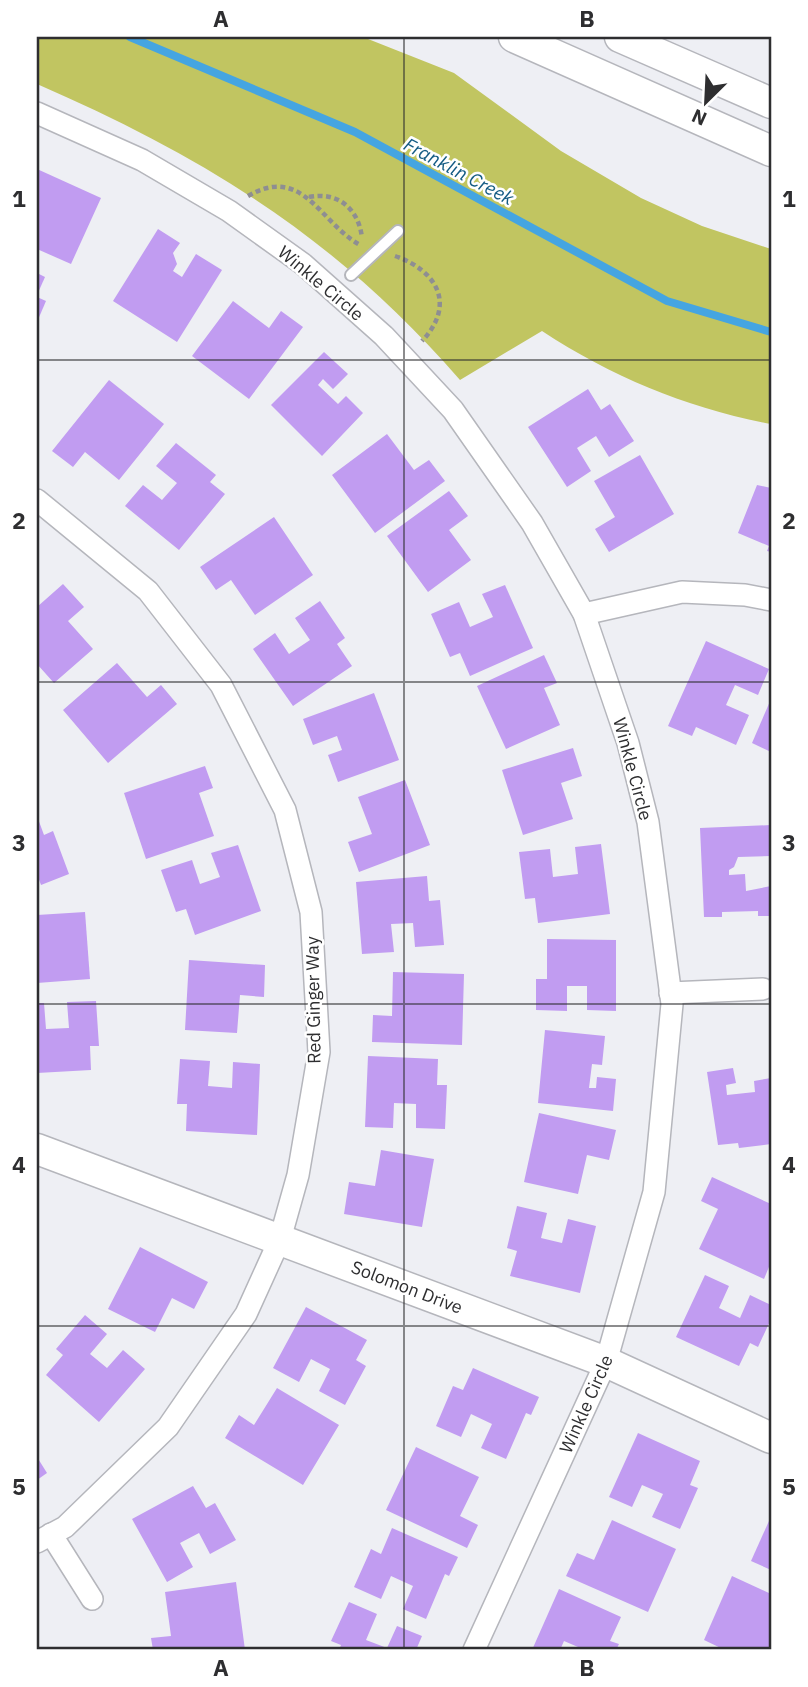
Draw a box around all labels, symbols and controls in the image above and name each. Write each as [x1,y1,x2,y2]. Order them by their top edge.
text: A [213,3,229,33]
text: B [579,3,595,33]
north arrow [672,66,742,136]
text: N [688,104,710,131]
water label: Franklin Creek [400,132,519,211]
text: 1 [12,183,26,213]
text: 1 [782,183,796,213]
street label: Winkle Circle [273,240,369,326]
text: 2 [12,505,26,535]
text: 2 [782,505,796,535]
street label: Winkle Circle [608,715,658,823]
text: 3 [12,827,26,857]
text: 3 [782,827,796,857]
street label: Red Ginger Way [300,936,326,1064]
text: 4 [12,1149,26,1179]
text: 4 [782,1149,796,1179]
street label: Solomon Drive [348,1255,466,1319]
street label: Winkle Circle [554,1351,618,1457]
text: 5 [12,1471,26,1501]
text: 5 [782,1471,796,1501]
text: A [213,1652,229,1682]
text: B [579,1652,595,1682]

